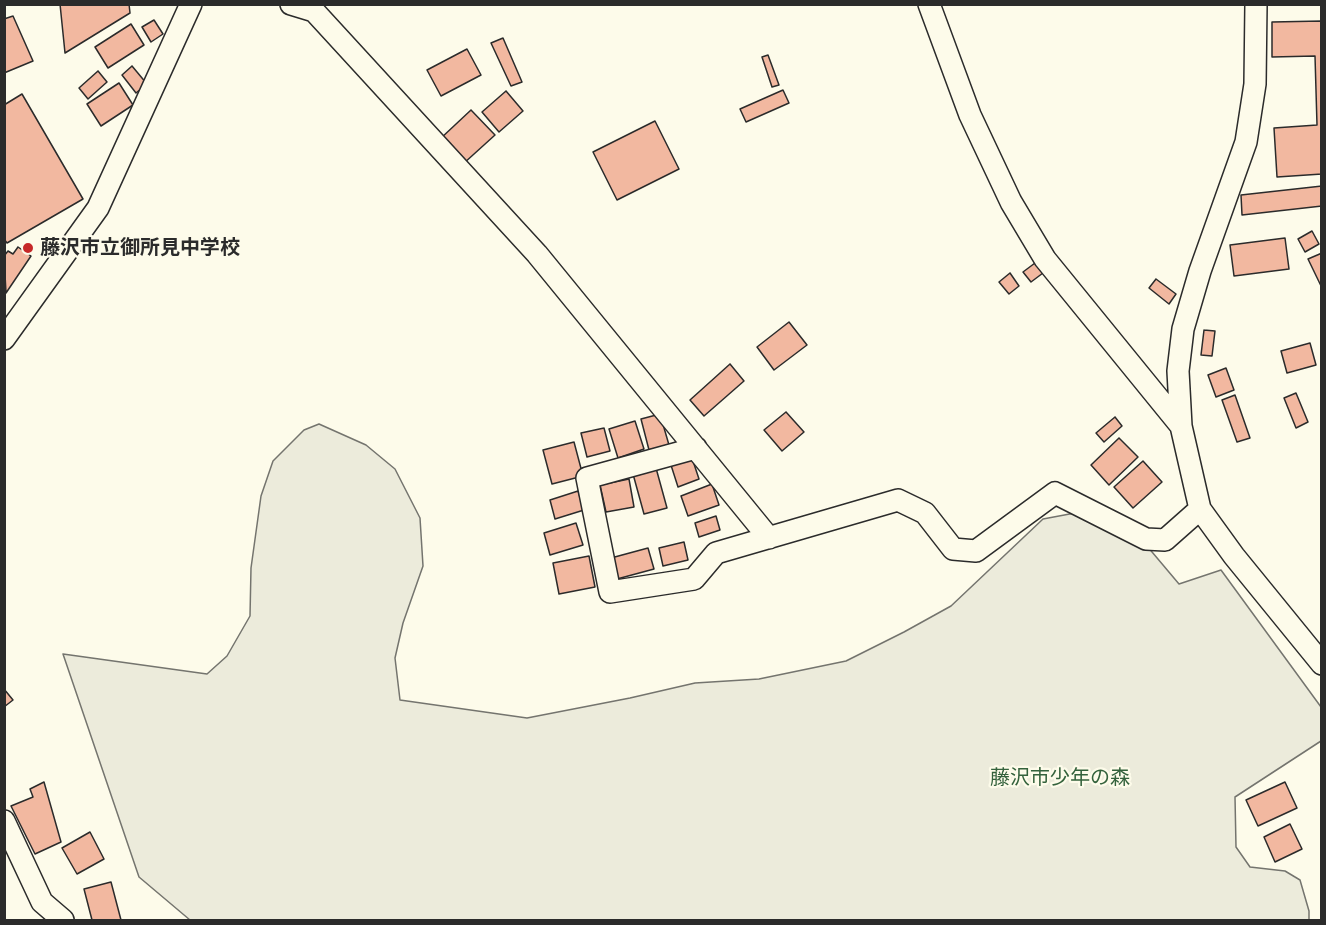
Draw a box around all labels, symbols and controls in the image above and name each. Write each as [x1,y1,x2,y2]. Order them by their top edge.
place label: 藤沢市立御所見中学校 [40,236,240,260]
marker: 藤沢市立御所見中学校 [21,241,35,255]
park label: 藤沢市少年の森 [990,766,1130,790]

